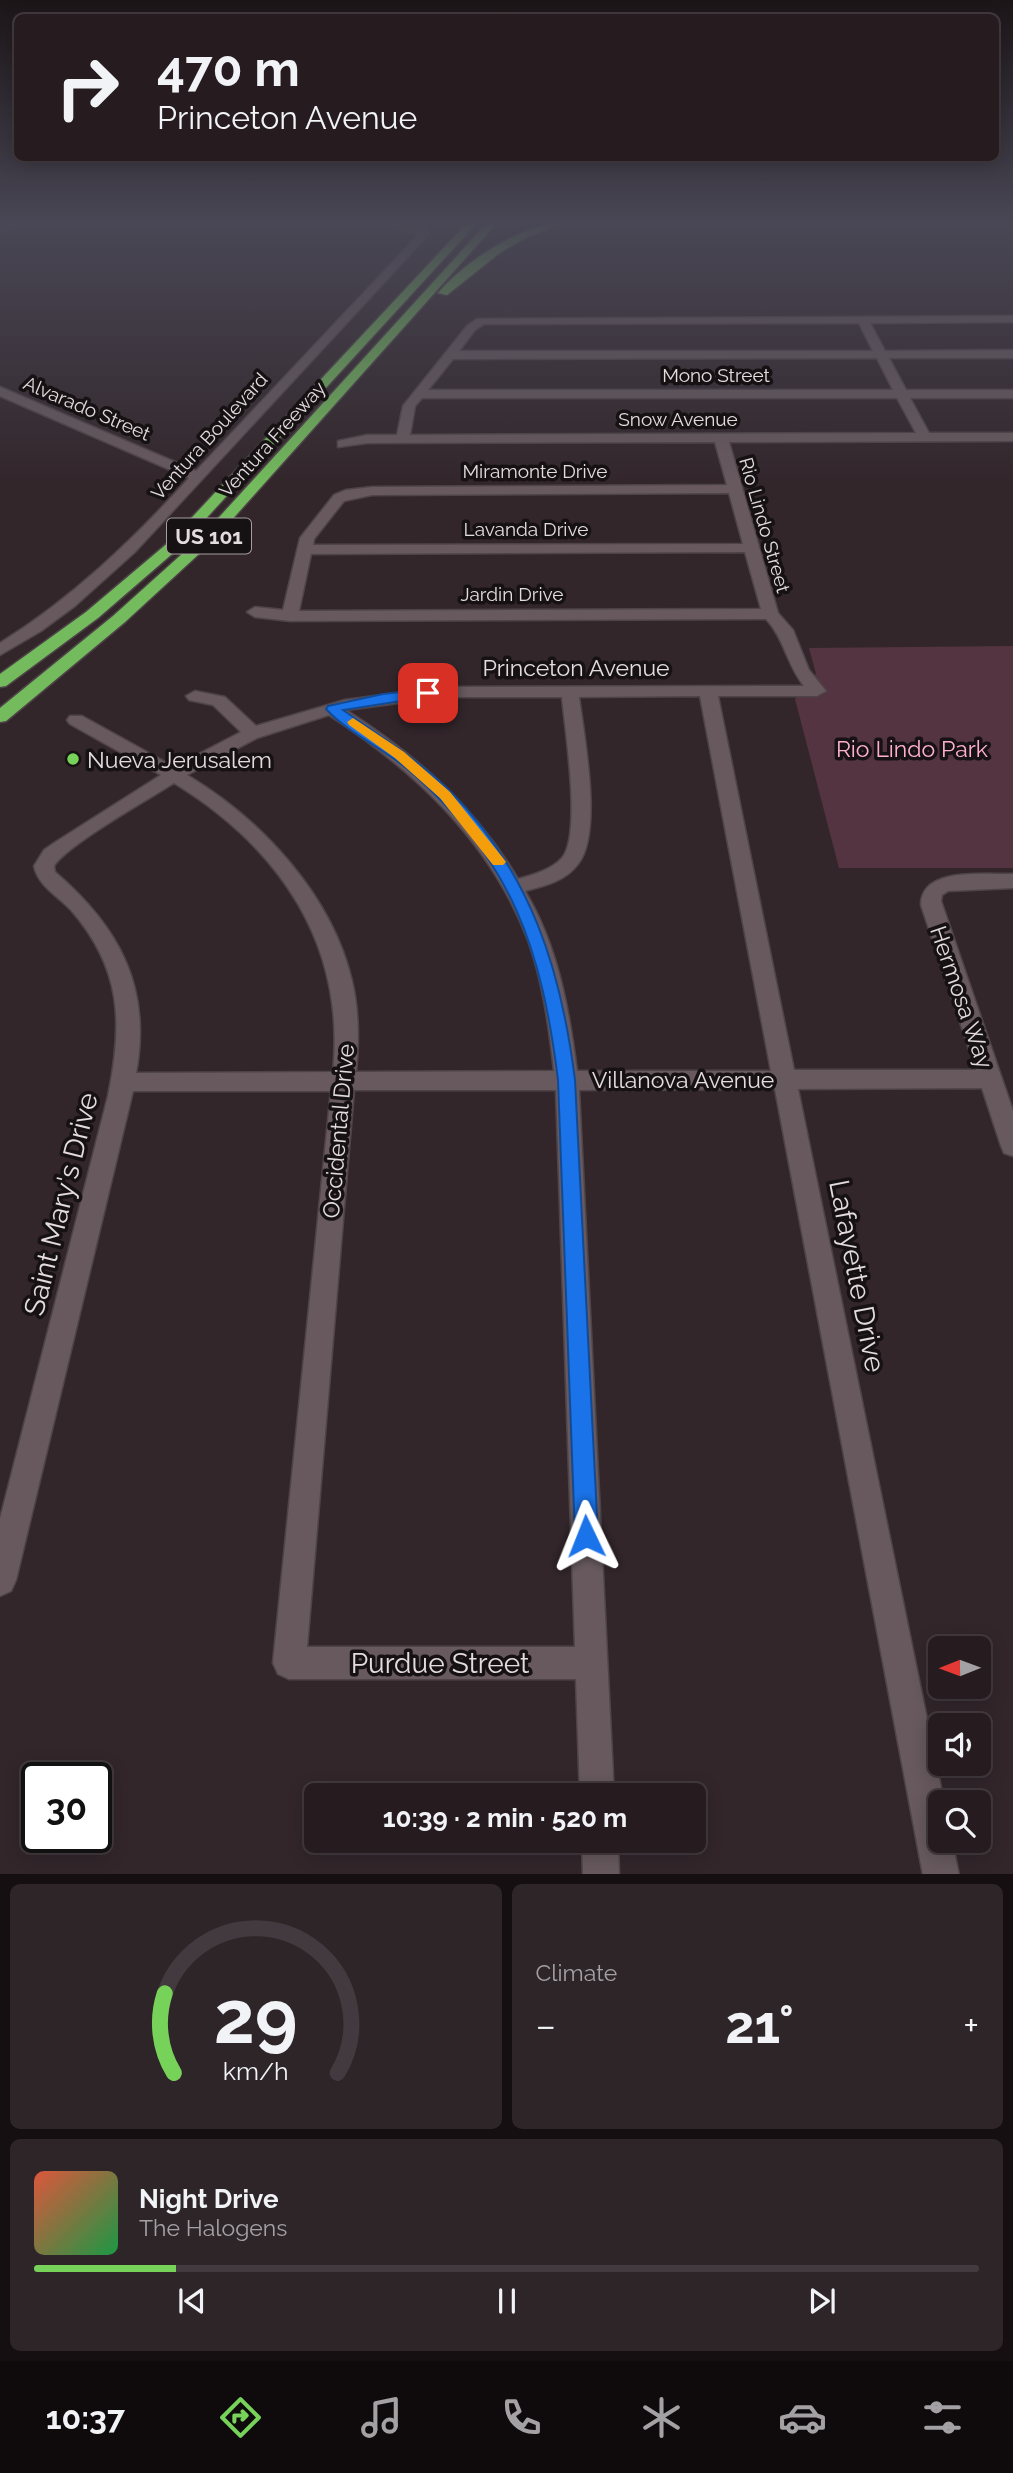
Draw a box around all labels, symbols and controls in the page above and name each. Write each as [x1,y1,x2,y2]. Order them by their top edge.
text: 470 m [157,40,300,97]
icon: right [42,42,133,133]
text: Princeton Avenue [157,99,417,136]
street label: Mono Street [662,364,770,386]
street label: Ventura Boulevard [146,368,272,504]
street label: Alvarado Street [20,371,154,445]
street label: Ventura Freeway [214,377,330,501]
street label: Snow Avenue [618,408,738,430]
street label: Rio Lindo Street [735,455,795,596]
street label: Miramonte Drive [462,460,608,482]
road number: US 101 [167,518,251,554]
street label: Lavanda Drive [464,518,588,540]
street label: Jardin Drive [461,583,563,605]
street label: Princeton Avenue [482,654,670,681]
pin [398,663,458,723]
icon: arrive [409,674,447,712]
park label: Rio Lindo Park [836,735,988,762]
place label: Nueva Jerusalem [87,746,272,773]
marker: Nueva Jerusalem [65,751,81,767]
street label: Hermosa Way [925,922,999,1072]
street label: Occidental Drive [317,1043,359,1219]
street label: Villanova Avenue [592,1066,774,1093]
street label: Saint Mary's Drive [17,1089,105,1319]
street label: Lafayette Drive [822,1177,892,1375]
position arrow [549,1499,623,1573]
north arrow [928,1636,990,1699]
map controls [928,1636,991,1853]
street label: Purdue Street [351,1647,530,1680]
button: sound [928,1713,991,1776]
speed limit sign: 30 [21,1762,112,1853]
button: search [928,1790,991,1853]
text: 10:39 · 2 min · 520 m [383,1803,627,1833]
text: Climate [536,1959,617,1986]
text: 29 [214,1975,298,2060]
text: 21° [725,1994,794,2055]
text: − [536,2003,556,2048]
text: + [963,2003,979,2048]
text: km/h [223,2055,289,2085]
text: Night Drive [139,2184,278,2214]
text: The Halogens [139,2214,287,2241]
icon: previous [173,2282,211,2320]
icon: pause [488,2282,526,2320]
icon: next [803,2282,841,2320]
icon: directions [216,2393,265,2442]
icon: music [357,2393,406,2442]
icon: phone [497,2393,546,2442]
icon: climate [637,2393,686,2442]
icon: car [778,2393,827,2442]
icon: filters [918,2393,967,2442]
text: 10:37 [46,2399,125,2436]

